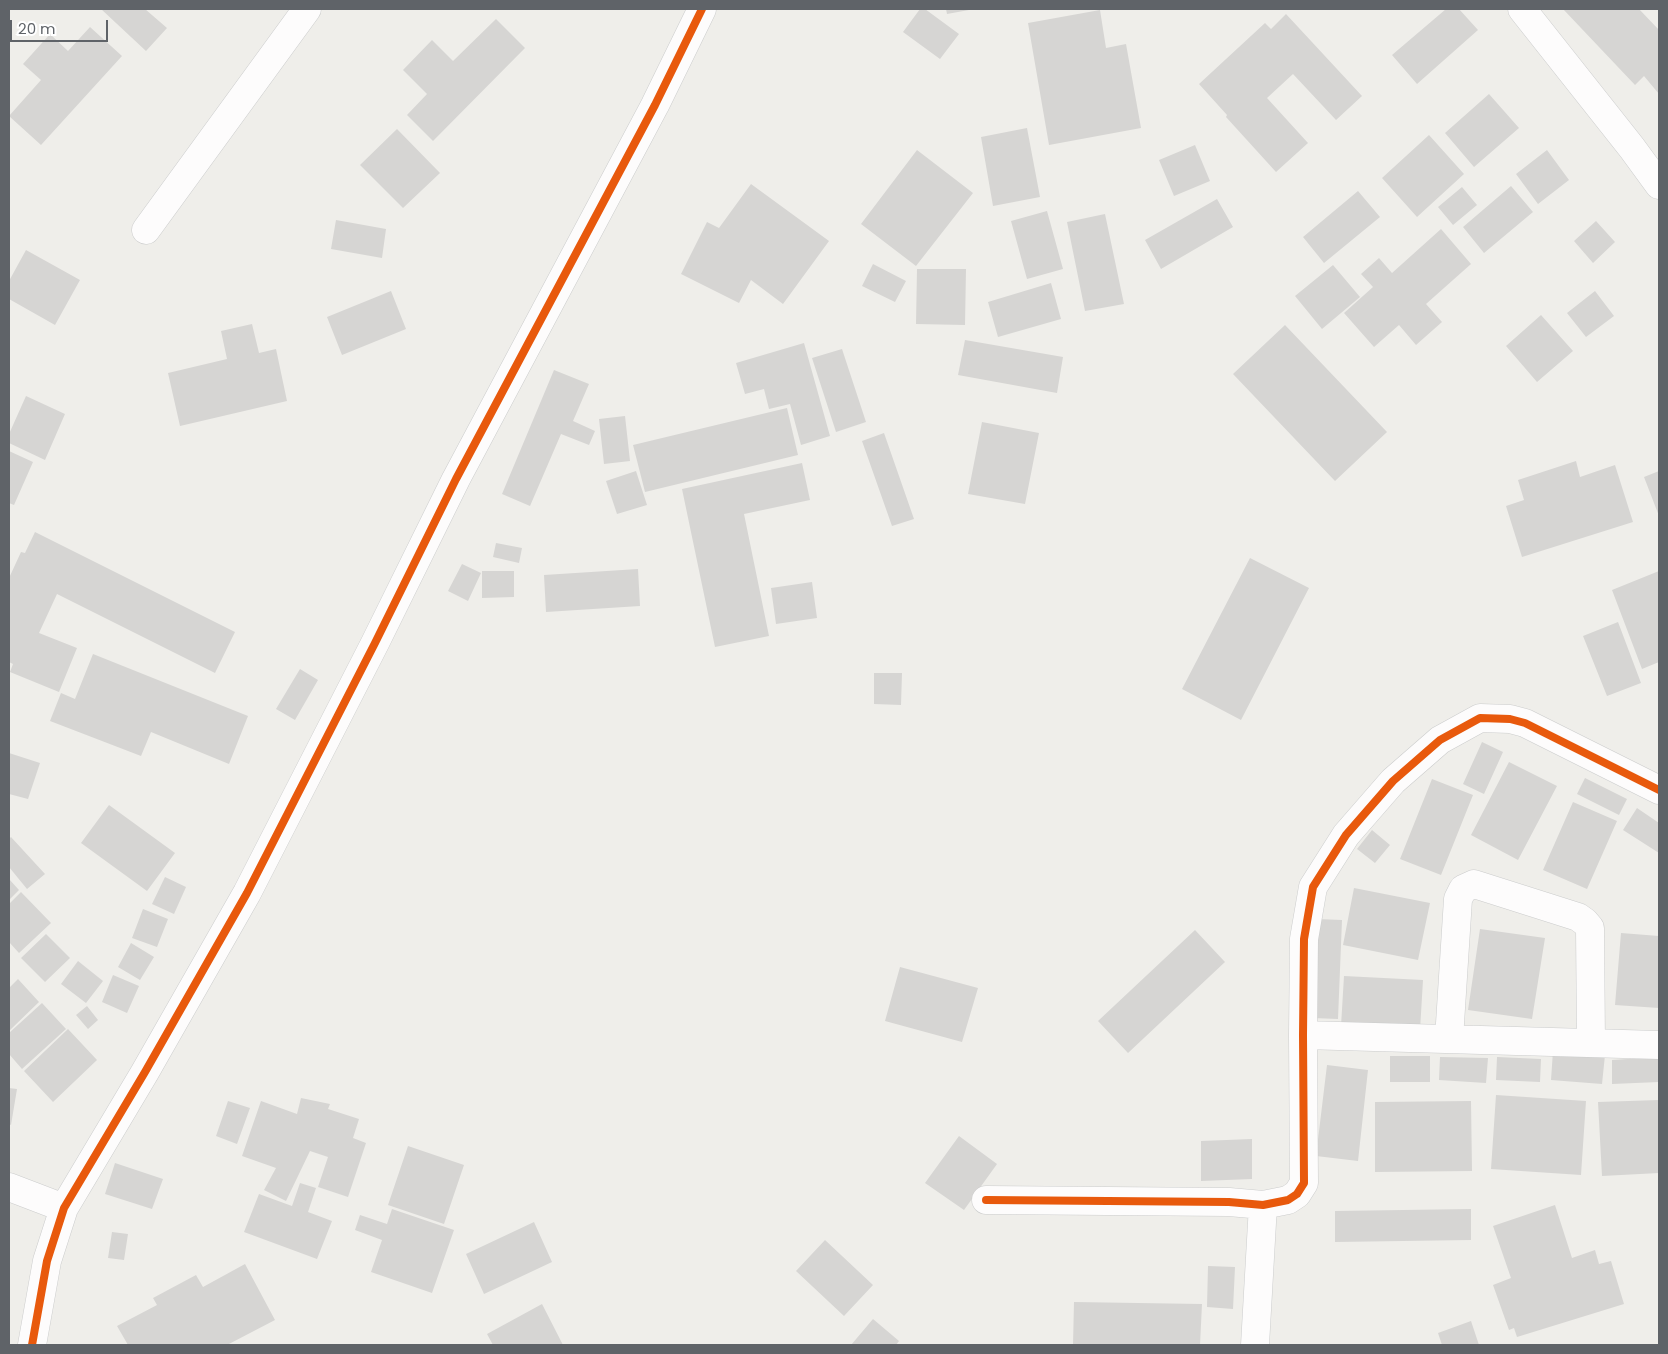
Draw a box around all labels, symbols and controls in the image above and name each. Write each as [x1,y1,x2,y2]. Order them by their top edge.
scale bar [12,10,110,42]
text: 20 m [18,18,56,39]

